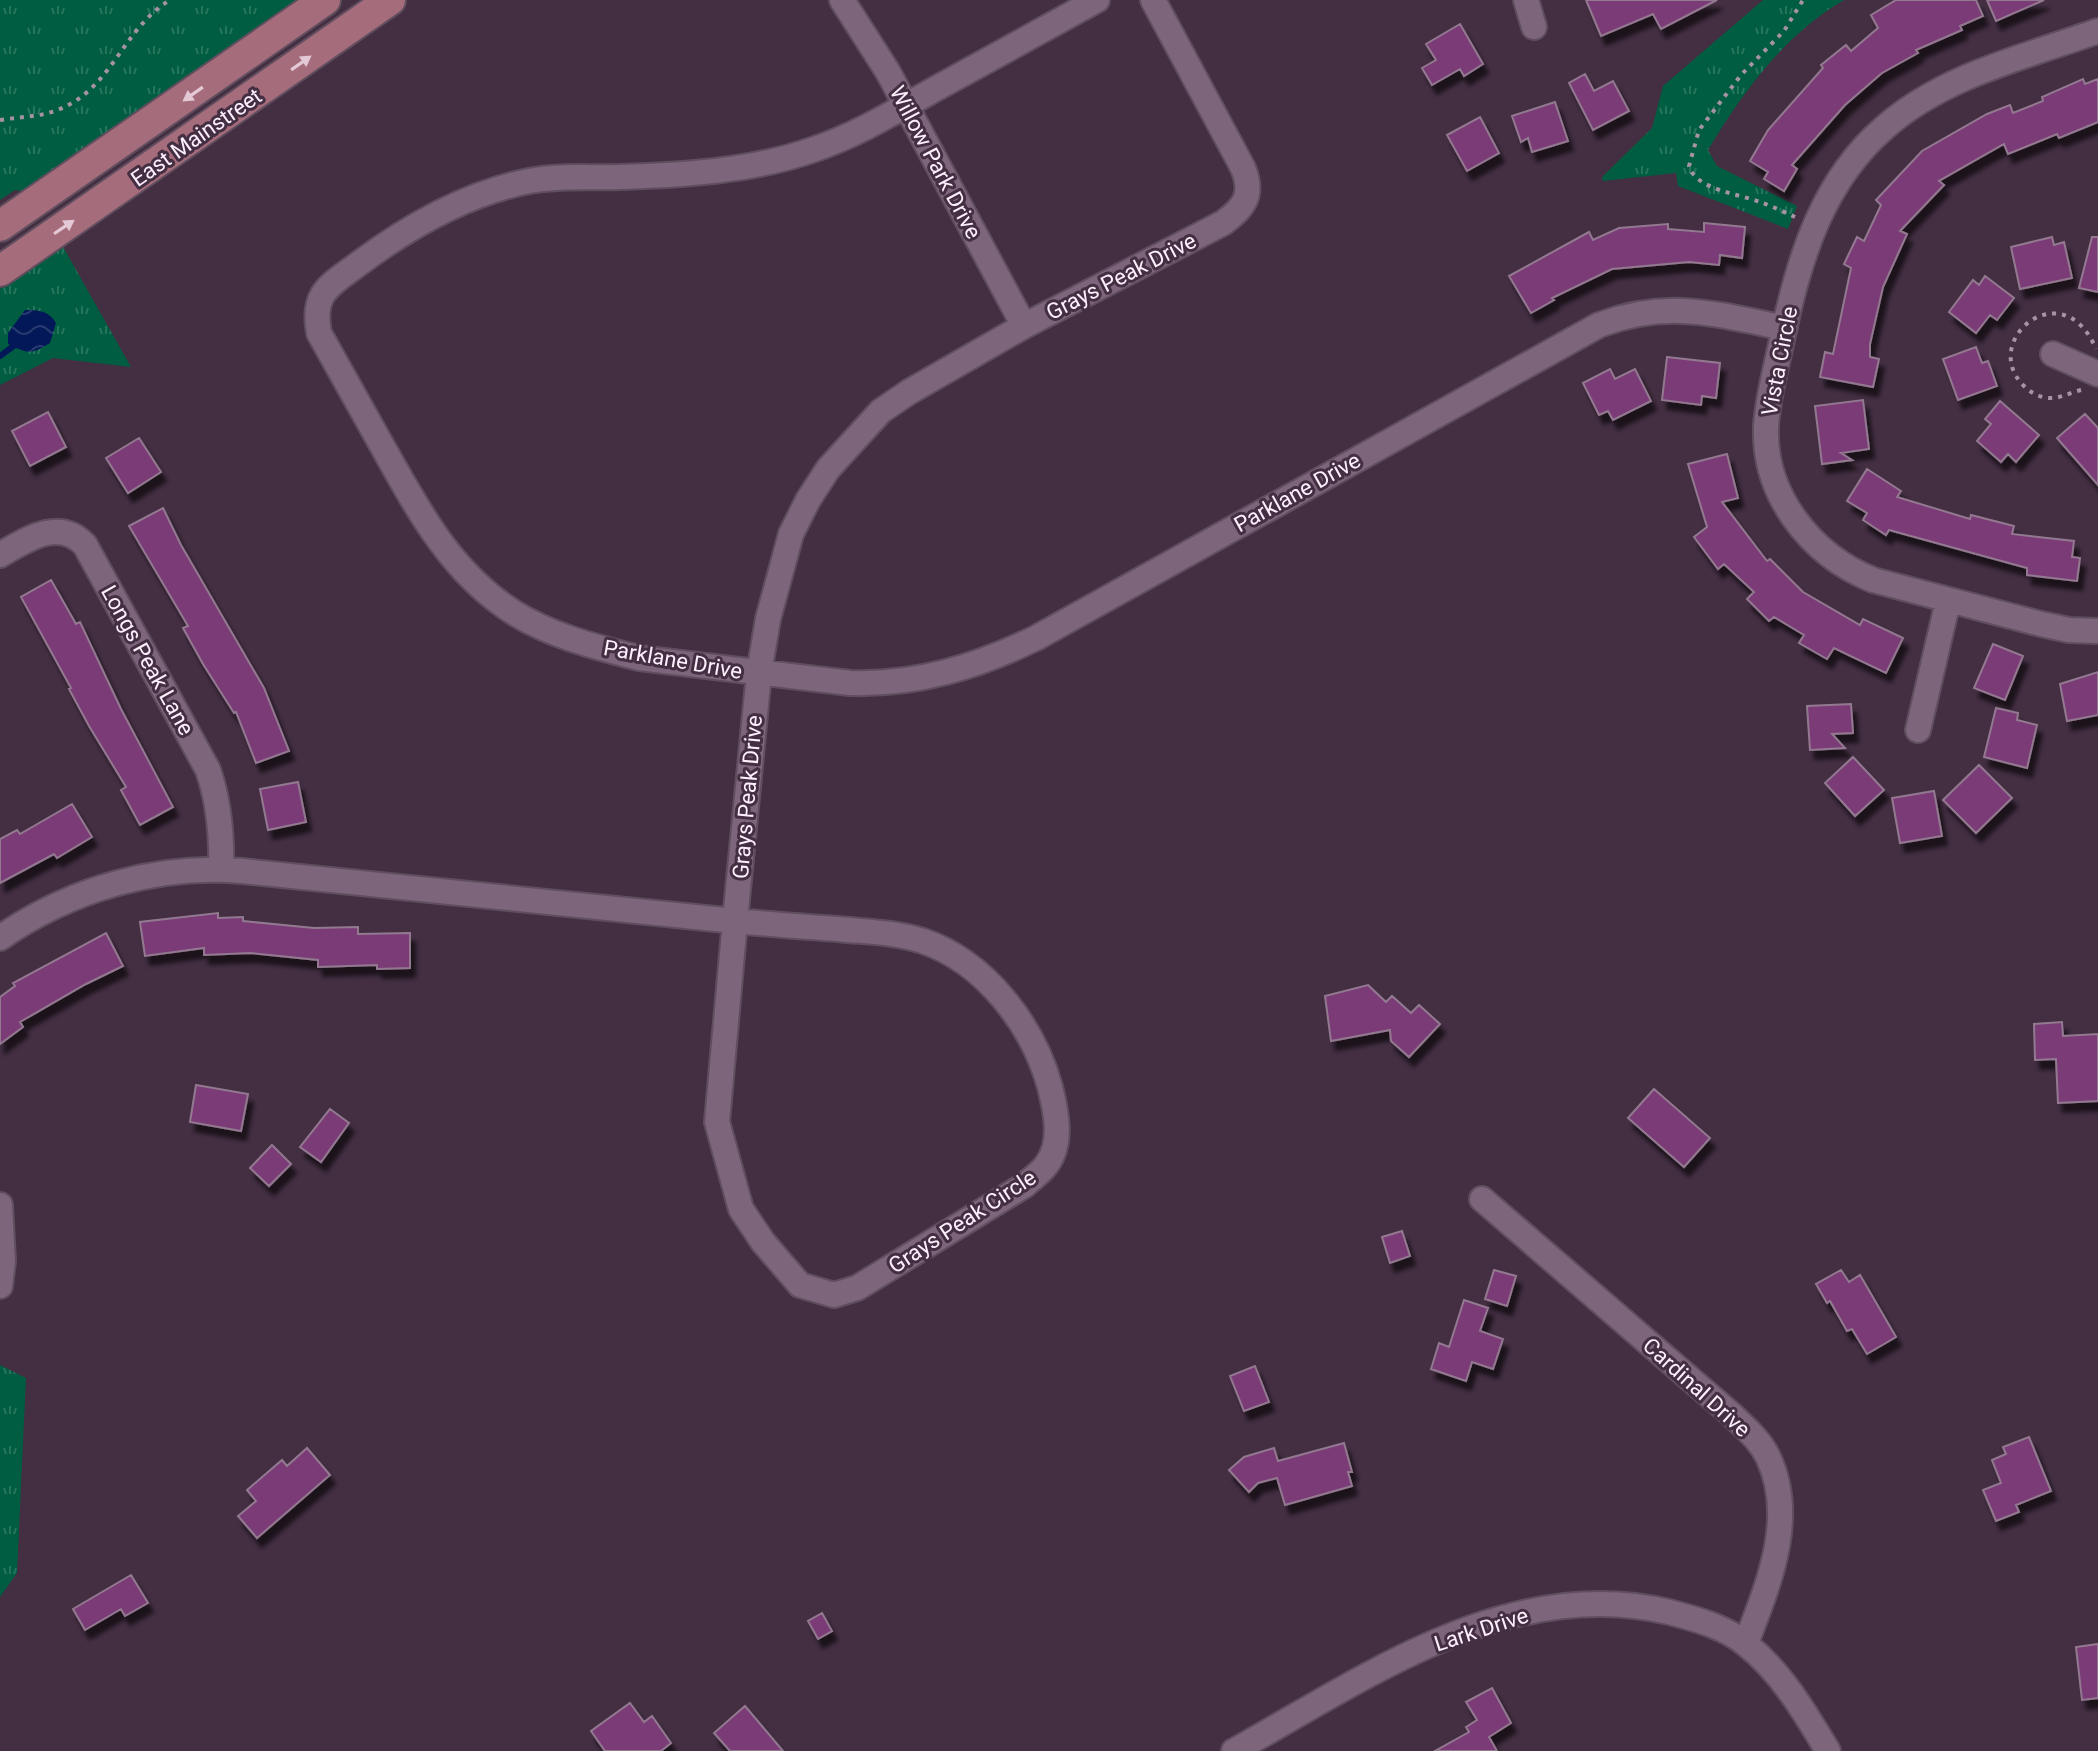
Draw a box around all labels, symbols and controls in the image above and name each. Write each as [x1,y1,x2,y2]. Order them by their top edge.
one-way arrow [290,56,311,71]
street label: Willow Park Drive [885,82,986,243]
street label: East Mainstreet [126,83,266,192]
one-way arrow [183,86,204,101]
one-way arrow [54,220,75,235]
street label: Grays Peak Drive [1042,228,1200,325]
street label: Vista Circle [1757,304,1802,418]
street label: Parklane Drive [1230,447,1365,537]
street label: Longs Peak Lane [96,581,199,739]
street label: Parklane Drive [602,635,744,684]
street label: Grays Peak Drive [728,714,767,880]
street label: Grays Peak Circle [884,1165,1041,1278]
street label: Cardinal Drive [1638,1333,1755,1442]
street label: Lark Drive [1431,1603,1531,1656]

